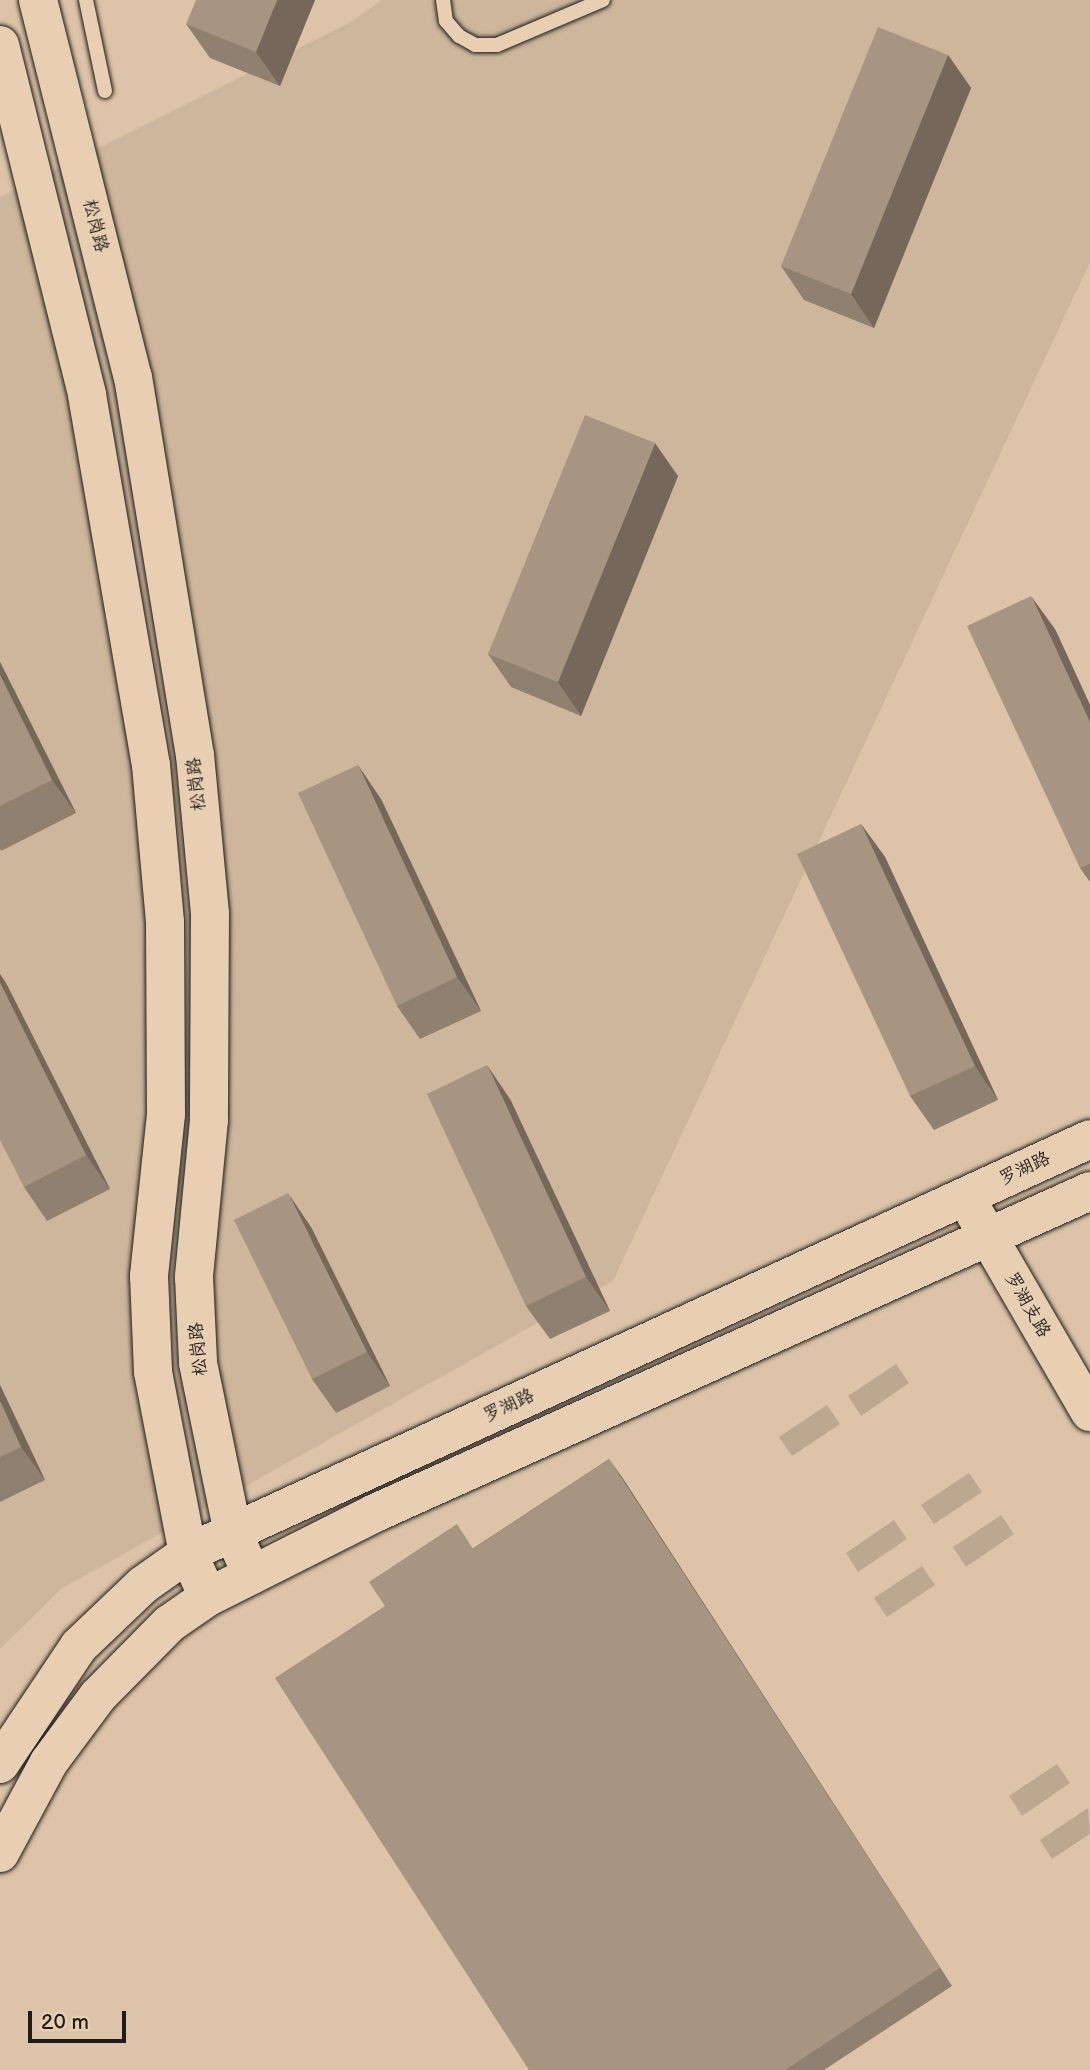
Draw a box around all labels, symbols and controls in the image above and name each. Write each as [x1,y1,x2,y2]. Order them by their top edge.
street label: 松岗路 [78,197,112,255]
street label: 松岗路 [183,756,211,812]
street label: 罗湖路 [996,1148,1054,1190]
street label: 罗湖支路 [1000,1268,1054,1342]
street label: 松岗路 [186,1321,212,1377]
street label: 罗湖路 [480,1385,538,1427]
scale bar [32,1996,130,2040]
text: 20 m [41,2010,89,2035]

